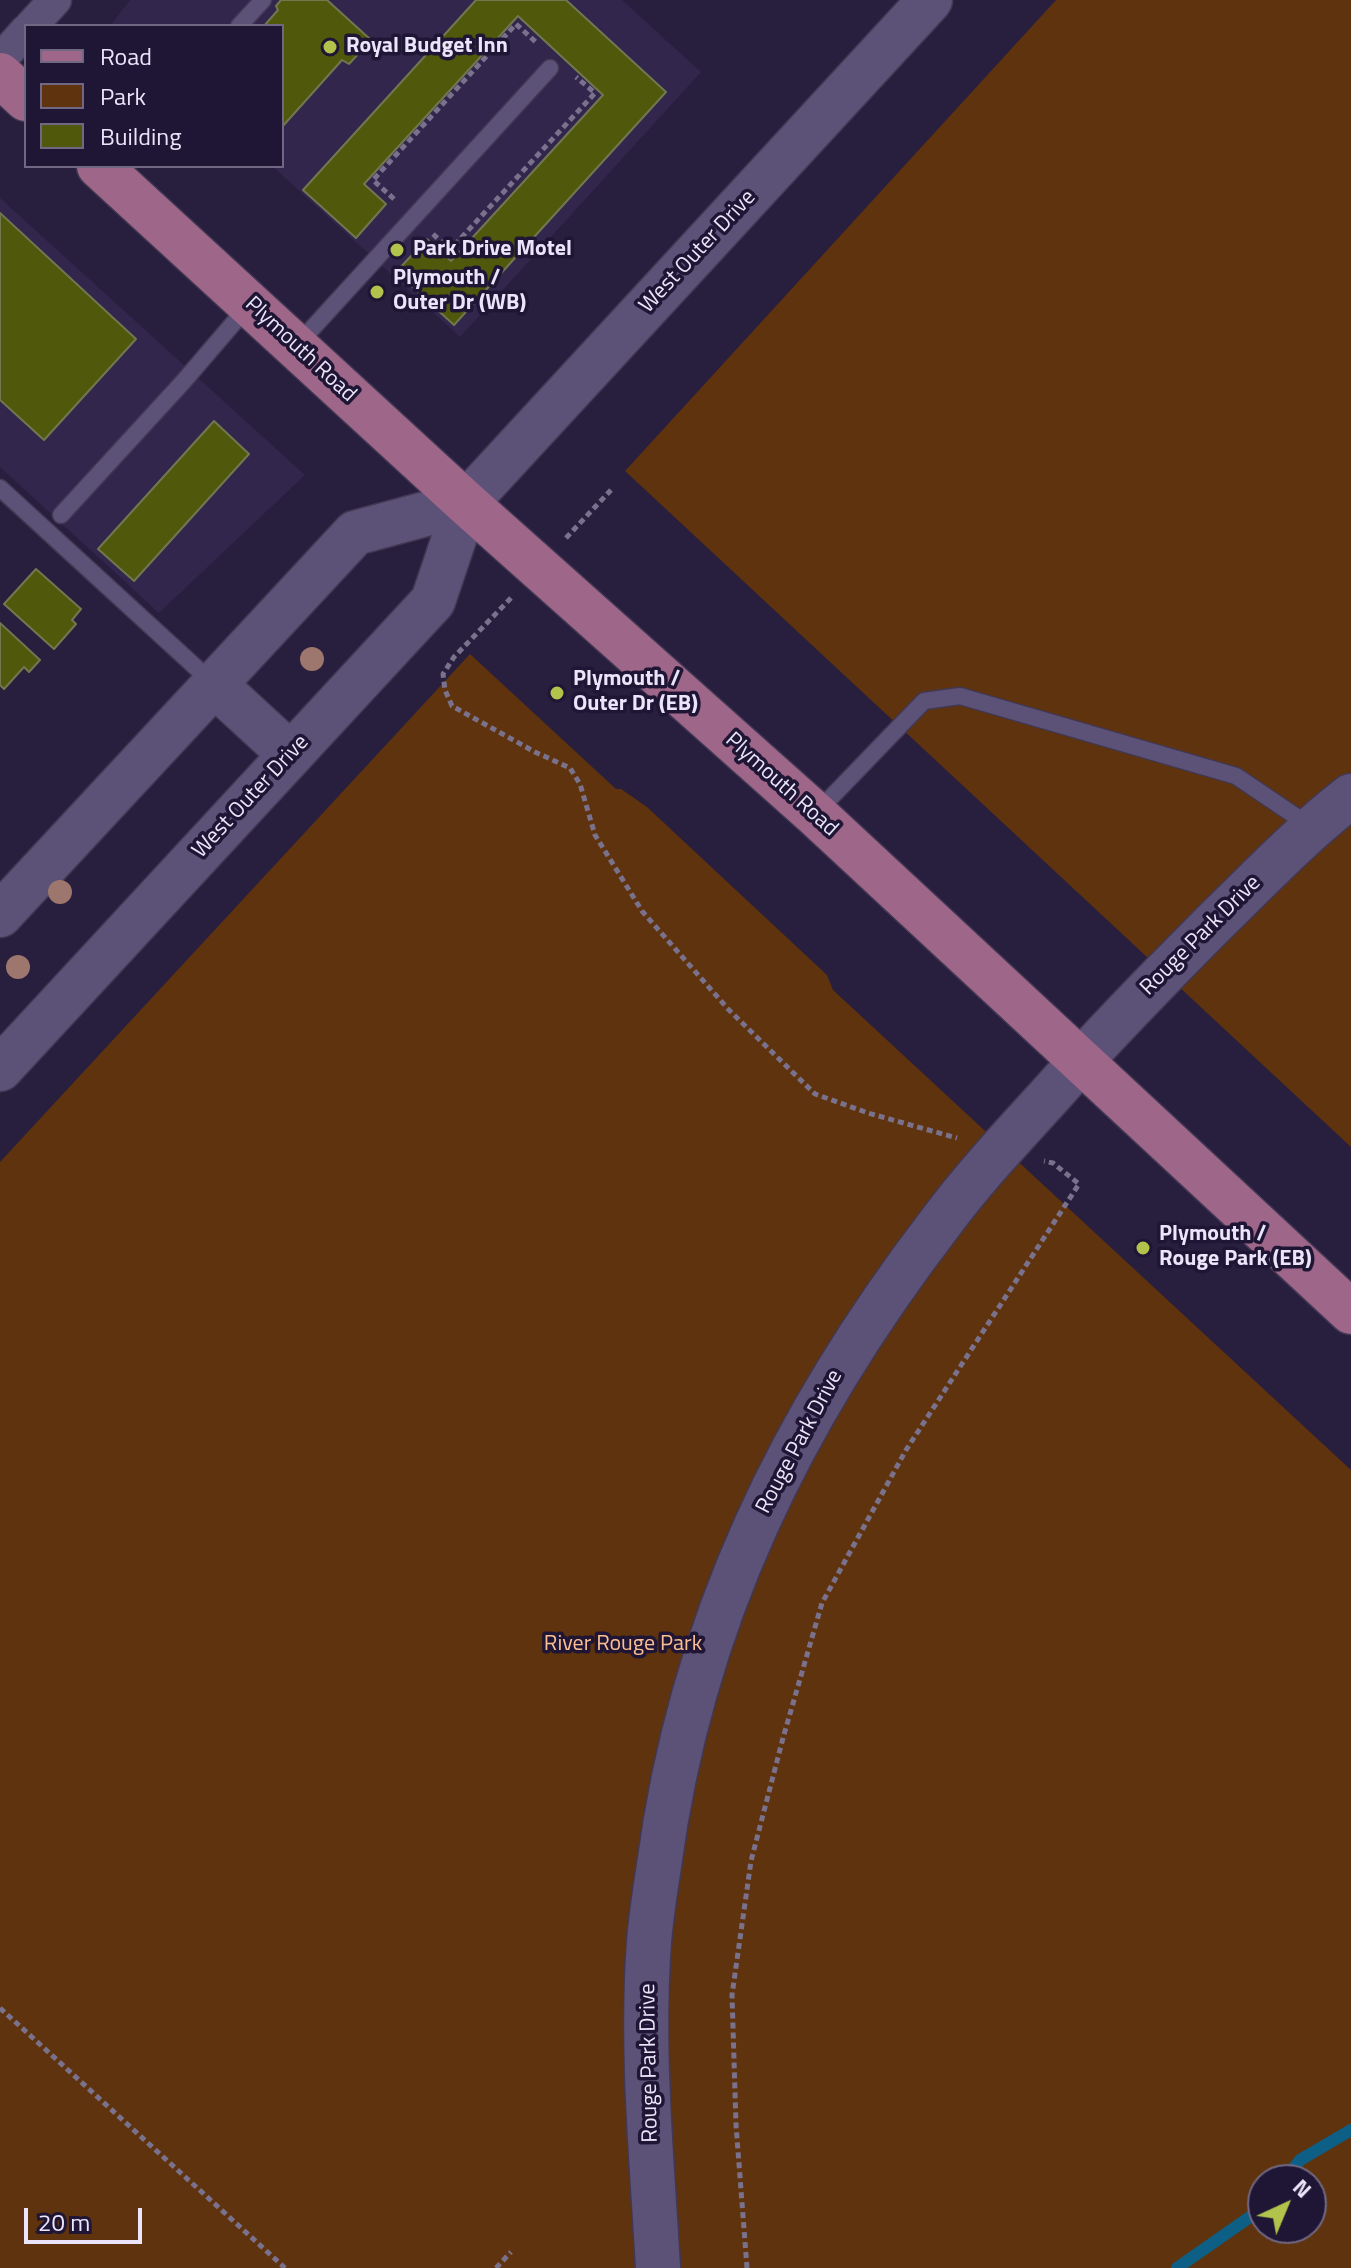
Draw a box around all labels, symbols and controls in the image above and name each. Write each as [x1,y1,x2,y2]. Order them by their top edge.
legend [24,24,284,168]
place label: Royal Budget Inn [346,34,508,60]
text: Road [100,38,152,74]
marker: Royal Budget Inn [321,38,339,56]
text: Park [100,78,146,114]
text: Building [100,118,182,154]
street label: West Outer Drive [634,185,762,319]
place label: Park Drive Motel [413,237,572,263]
marker: Park Drive Motel [388,241,406,259]
place label: Plymouth / Outer Dr (WB) [393,266,526,318]
marker: Plymouth / Outer Dr (WB) [368,283,386,301]
street label: Plymouth Road [239,292,361,408]
place label: Plymouth / Outer Dr (EB) [573,667,698,718]
marker: Plymouth / Outer Dr (EB) [548,684,566,702]
street label: Plymouth Road [719,728,843,842]
street label: West Outer Drive [187,730,315,864]
street label: Rouge Park Drive [1135,870,1267,1002]
place label: Plymouth / Rouge Park (EB) [1159,1222,1312,1274]
marker: Plymouth / Rouge Park (EB) [1134,1239,1152,1257]
street label: Rouge Park Drive [751,1366,849,1518]
park label: River Rouge Park [544,1632,702,1658]
street label: Rouge Park Drive [635,1983,665,2143]
north arrow [1247,2164,1327,2244]
text: N [1285,2171,1320,2206]
scale bar [28,2192,146,2242]
text: 20 m [38,2204,90,2240]

